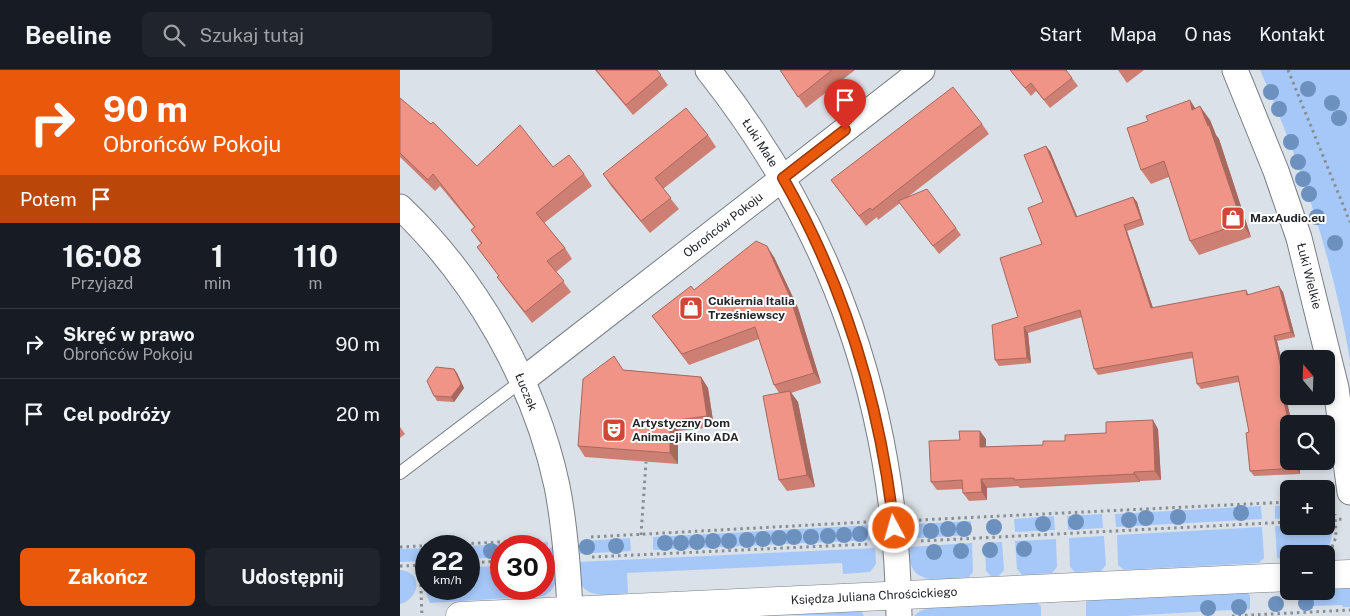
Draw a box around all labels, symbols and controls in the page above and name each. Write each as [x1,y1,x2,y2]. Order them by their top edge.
search box [142,12,492,57]
text: Beeline [25,21,112,49]
icon: search [160,21,188,49]
text: Szukaj tutaj [200,24,304,46]
text: Start [1040,24,1082,45]
text: Mapa [1110,24,1156,45]
text: O nas [1184,24,1231,45]
text: Kontakt [1259,24,1325,45]
pin [824,79,866,130]
icon: arrive [831,86,859,114]
text: 90 m [103,89,188,130]
icon: right [20,90,85,155]
street label: Łuki Małe [739,116,781,170]
text: Obrońców Pokoju [103,131,281,157]
icon: arrive [87,185,115,213]
text: Potem [20,188,77,210]
street label: Obrońców Pokoju [680,190,766,260]
shop icon: MaxAudio.eu [1220,205,1246,231]
place label: MaxAudio.eu [1250,211,1325,225]
text: 16:08 [62,238,142,274]
text: 1 [211,238,224,274]
text: 110 [293,238,338,274]
street label: Łuki Wielkie [1294,241,1324,311]
text: Przyjazd [71,274,133,293]
text: min [204,274,231,293]
text: m [309,274,322,293]
place label: Cukiernia Italia Trześniewscy [708,294,795,322]
shop icon: Cukiernia Italia Trześniewscy [678,295,704,321]
text: Skręć w prawo [63,323,195,345]
icon: right [20,330,48,358]
text: 90 m [336,333,380,355]
text: Obrońców Pokoju [63,345,193,364]
north arrow [1280,350,1335,405]
map controls [1280,350,1335,600]
street label: Łuczek [512,371,540,413]
icon: arrive [20,400,48,428]
text: Cel podróży [63,403,171,425]
text: 20 m [336,403,380,425]
button: search [1280,415,1335,470]
place label: Artystyczny Dom Animacji Kino ADA [632,416,739,444]
theatre icon: Artystyczny Dom Animacji Kino ADA [601,417,627,443]
button: + [1280,480,1335,535]
position arrow [867,501,919,553]
speed limit sign: 30 [490,535,555,600]
button: − [1280,545,1335,600]
text: 22 [432,546,463,576]
button: Zakończ [20,548,195,606]
button: Udostępnij [205,548,380,606]
text: km/h [433,573,462,587]
street label: Księdza Juliana Chrościckiego [790,585,958,607]

